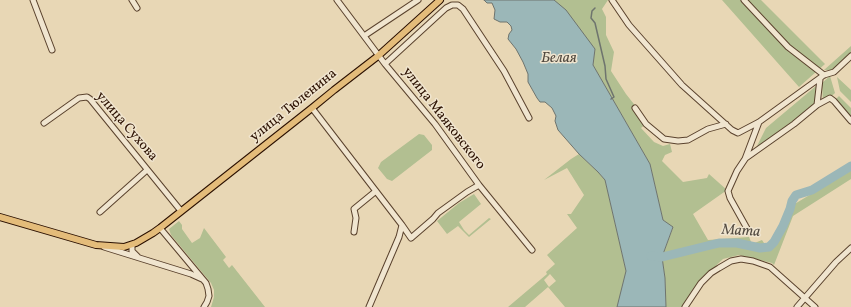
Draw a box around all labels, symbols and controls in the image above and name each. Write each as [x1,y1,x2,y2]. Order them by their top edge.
water label: Белая [541,50,577,68]
street label: улица Маяковского [398,64,488,174]
street label: улица Тюленина [247,66,341,146]
street label: улица Сухова [91,89,161,165]
water label: Мата [721,222,761,242]

